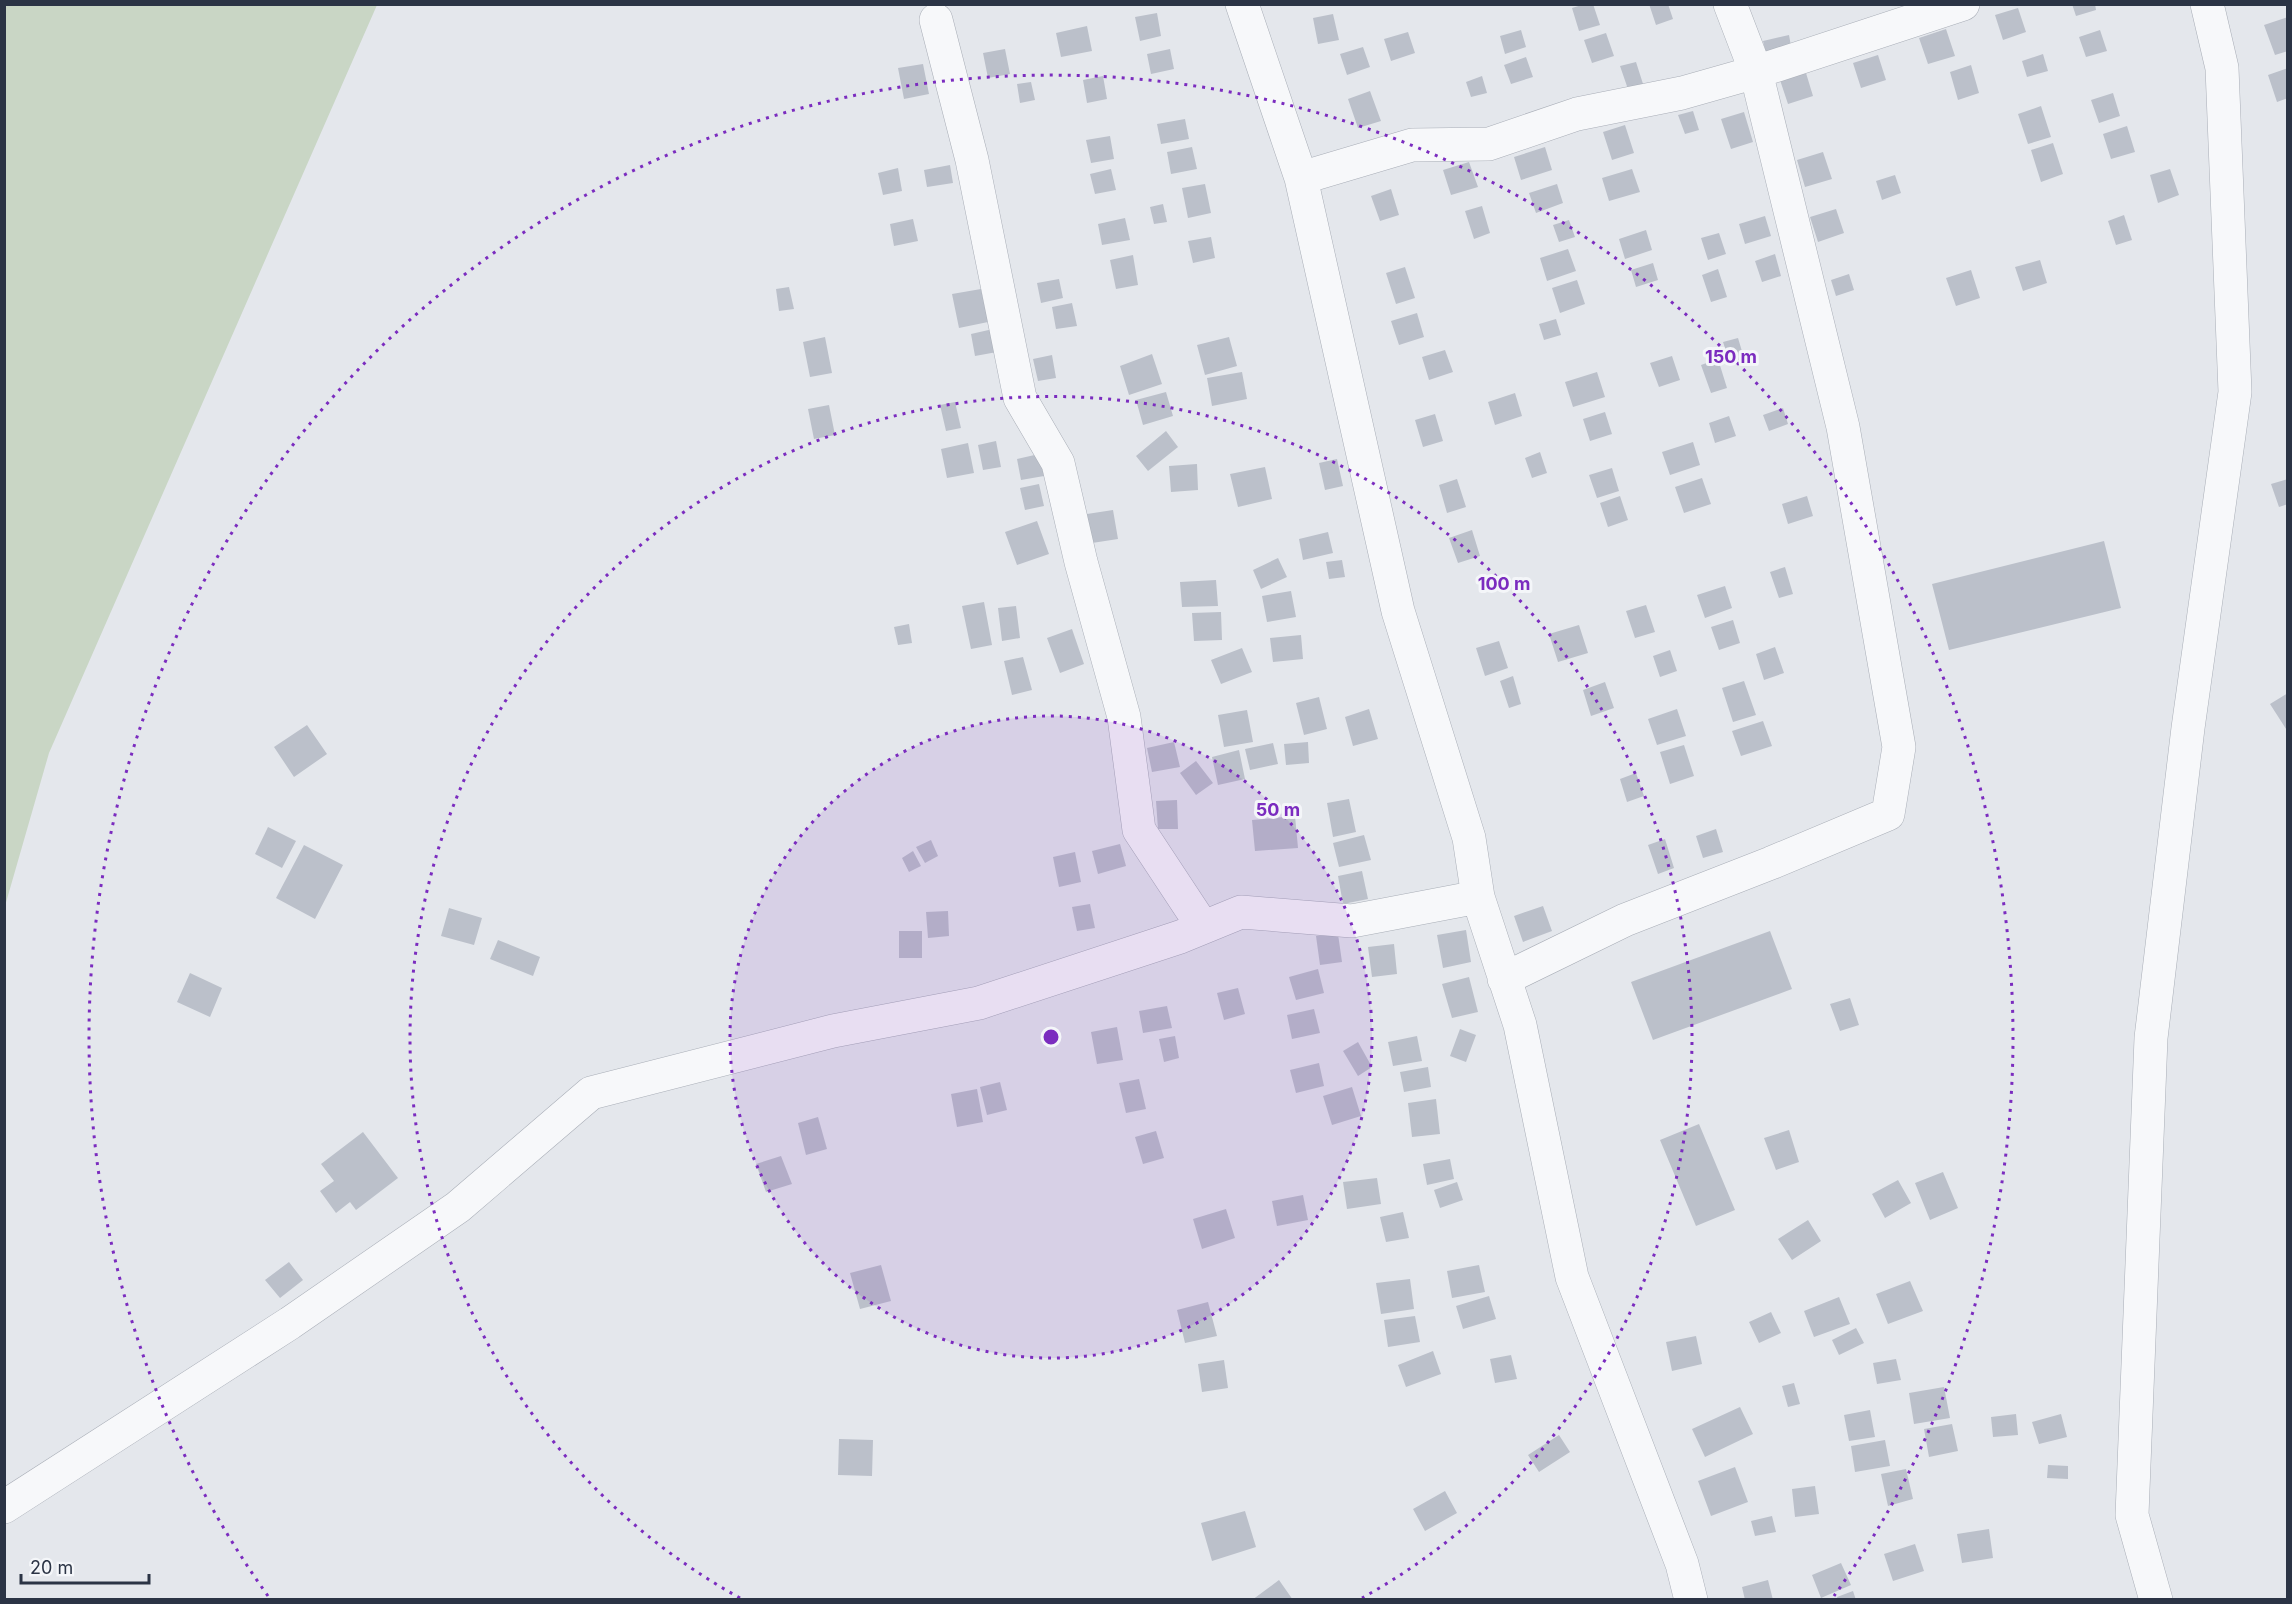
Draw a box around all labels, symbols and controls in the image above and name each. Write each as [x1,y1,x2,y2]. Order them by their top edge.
text: 150 m [1705,346,1757,367]
text: 100 m [1478,573,1530,594]
text: 50 m [1256,799,1300,820]
centre of rings [1041,1027,1061,1047]
scale bar [21,1547,148,1585]
text: 20 m [30,1557,73,1578]

